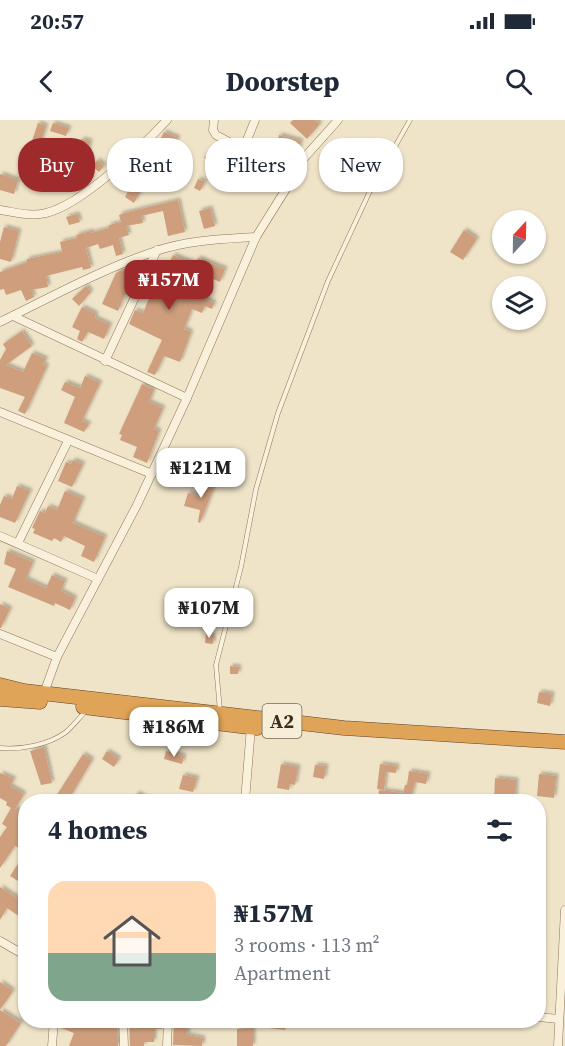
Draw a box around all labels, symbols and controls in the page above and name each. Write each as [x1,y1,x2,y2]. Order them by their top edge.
text: 20:57 [30,6,84,36]
text: Doorstep [225,63,340,100]
icon: back [30,65,63,98]
icon: search [502,65,535,98]
chip: Buy [18,138,95,192]
chip: Rent [107,138,193,192]
chip: Filters [205,138,307,192]
chip: New [319,138,403,192]
north arrow [492,210,546,264]
map controls [492,210,546,330]
pin: ₦157M [127,260,211,311]
text: ₦157M [138,265,200,293]
button: layers [492,276,546,330]
pin: ₦121M [159,448,243,499]
text: ₦121M [170,453,232,481]
pin: ₦107M [167,588,251,639]
text: ₦107M [178,593,240,621]
road number: A2 [262,704,302,738]
pin: ₦186M [132,707,216,758]
text: ₦186M [143,712,205,740]
text: 4 homes [48,812,147,848]
icon: filters [483,814,516,847]
text: ₦157M [234,895,314,931]
icon: home [96,905,168,977]
text: 3 rooms · 113 m² [234,931,380,959]
text: Apartment [234,959,331,987]

